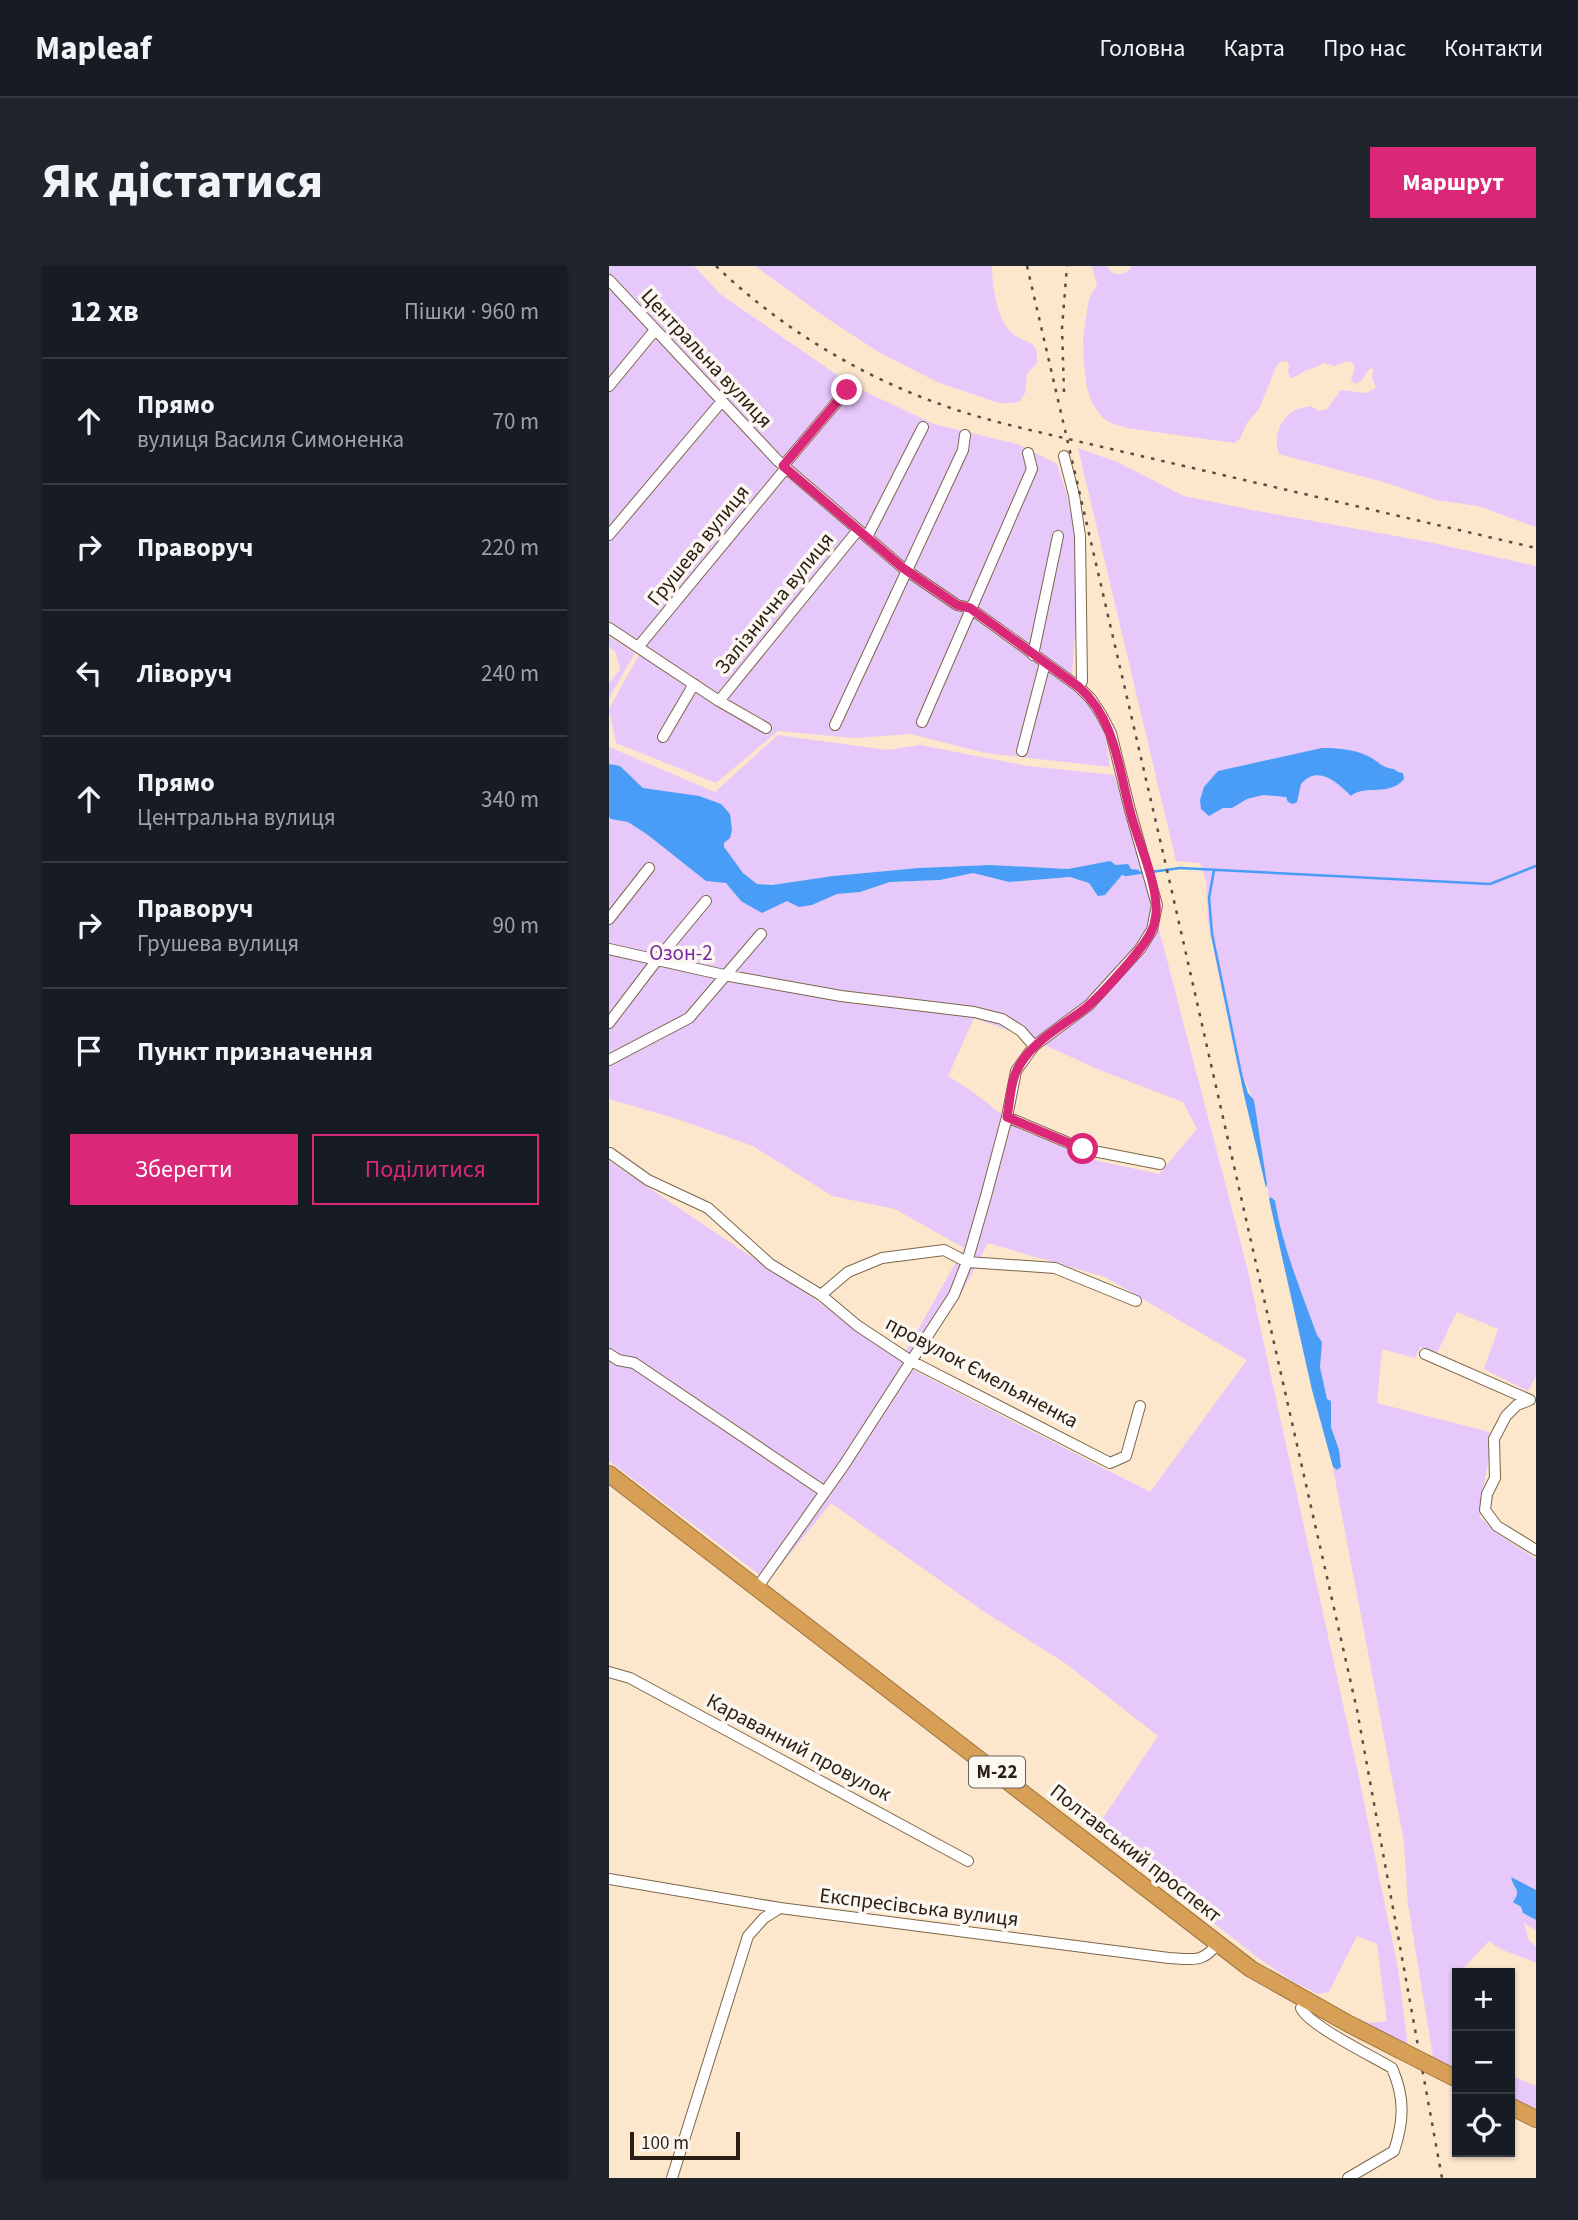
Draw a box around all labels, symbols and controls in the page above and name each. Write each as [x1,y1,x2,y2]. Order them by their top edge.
text: Mapleaf [35,25,151,72]
text: Головна [1099,31,1185,66]
text: Карта [1223,31,1285,66]
text: Про нас [1323,31,1406,66]
text: Контакти [1444,31,1543,66]
text: Як дістатися [42,147,323,217]
button: Маршрут [1370,147,1536,218]
street label: Центральна вулиця [634,281,780,435]
text: 12 хв [70,290,139,333]
text: Пішки · 960 m [404,295,539,328]
route end [831,374,862,405]
text: Прямо [137,386,215,423]
icon: ahead [70,402,108,440]
text: 70 m [492,405,539,438]
text: вулиця Василя Симоненка [137,423,404,456]
street label: Грушева вулиця [640,478,756,612]
street label: Залізнична вулиця [707,526,841,680]
icon: right [70,528,108,566]
text: Праворуч [137,529,253,566]
text: 220 m [481,531,539,564]
icon: left [70,654,108,692]
text: Ліворуч [137,655,232,692]
text: 240 m [481,657,539,690]
text: Прямо [137,764,215,801]
icon: ahead [70,780,108,818]
text: 340 m [481,783,539,816]
text: Центральна вулиця [137,801,336,834]
text: Праворуч [137,890,253,927]
icon: right [70,906,108,944]
text: 90 m [492,909,539,942]
text: Грушева вулиця [137,927,299,960]
park label: Озон-2 [649,938,713,968]
icon: arrive [70,1032,108,1070]
text: Пункт призначення [137,1033,373,1070]
route start [1067,1133,1098,1164]
button: Зберегти [70,1134,298,1205]
button: Поділитися [312,1134,539,1205]
street label: провулок Ємельяненка [880,1308,1084,1436]
street label: Караванний провулок [701,1686,897,1809]
road number: М-22 [969,1756,1025,1788]
street label: Полтавський проспект [1044,1776,1229,1930]
street label: Експресівська вулиця [818,1880,1020,1934]
map controls [1452,1968,1515,2157]
button: + [1452,1968,1515,2031]
button: − [1452,2031,1515,2094]
button: locate [1452,2094,1515,2157]
scale bar [630,2129,740,2161]
text: 100 m [641,2130,689,2157]

